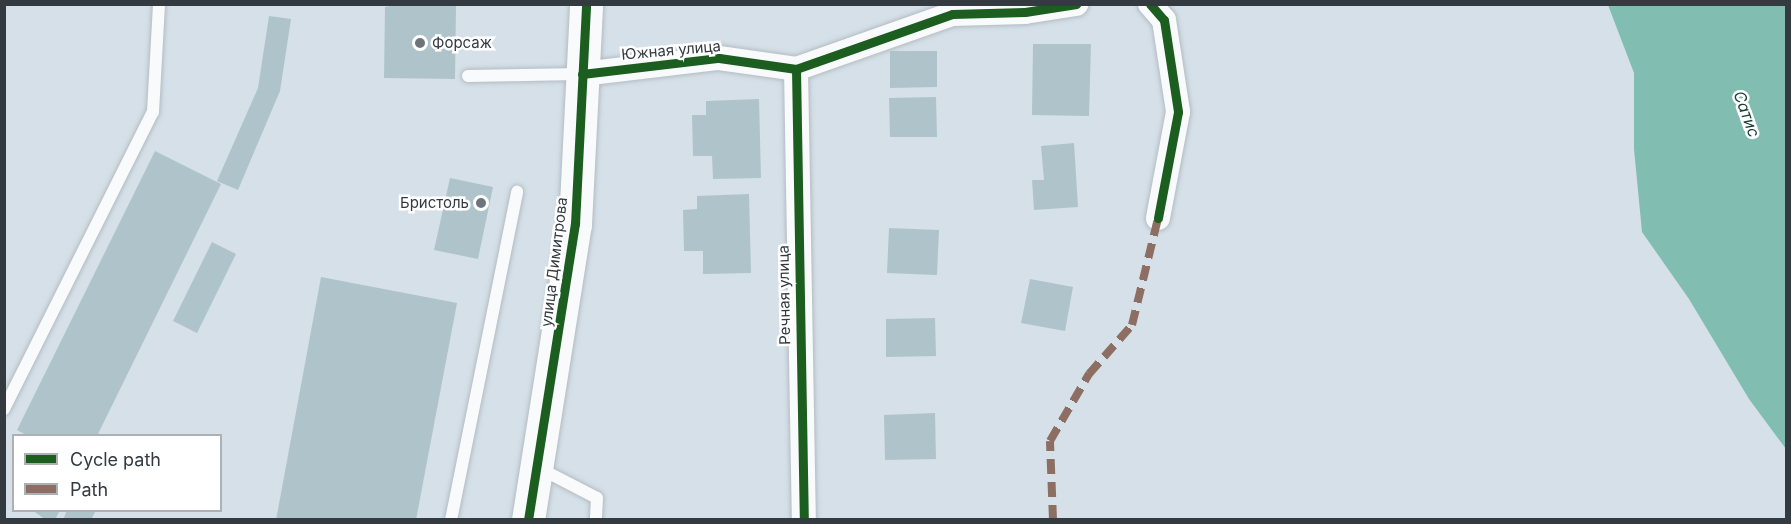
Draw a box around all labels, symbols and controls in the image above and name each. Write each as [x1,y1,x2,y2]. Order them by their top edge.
place label: Форсаж [432,34,492,52]
marker: Форсаж [413,36,427,50]
street label: Южная улица [620,37,722,63]
water label: Сатис [1730,88,1764,140]
place label: Бристоль [400,194,469,212]
marker: Бристоль [474,196,488,210]
street label: улица Димитрова [537,196,571,328]
street label: Речная улица [774,245,794,345]
legend [12,434,222,512]
text: Cycle path [70,449,161,470]
text: Path [70,479,108,500]

